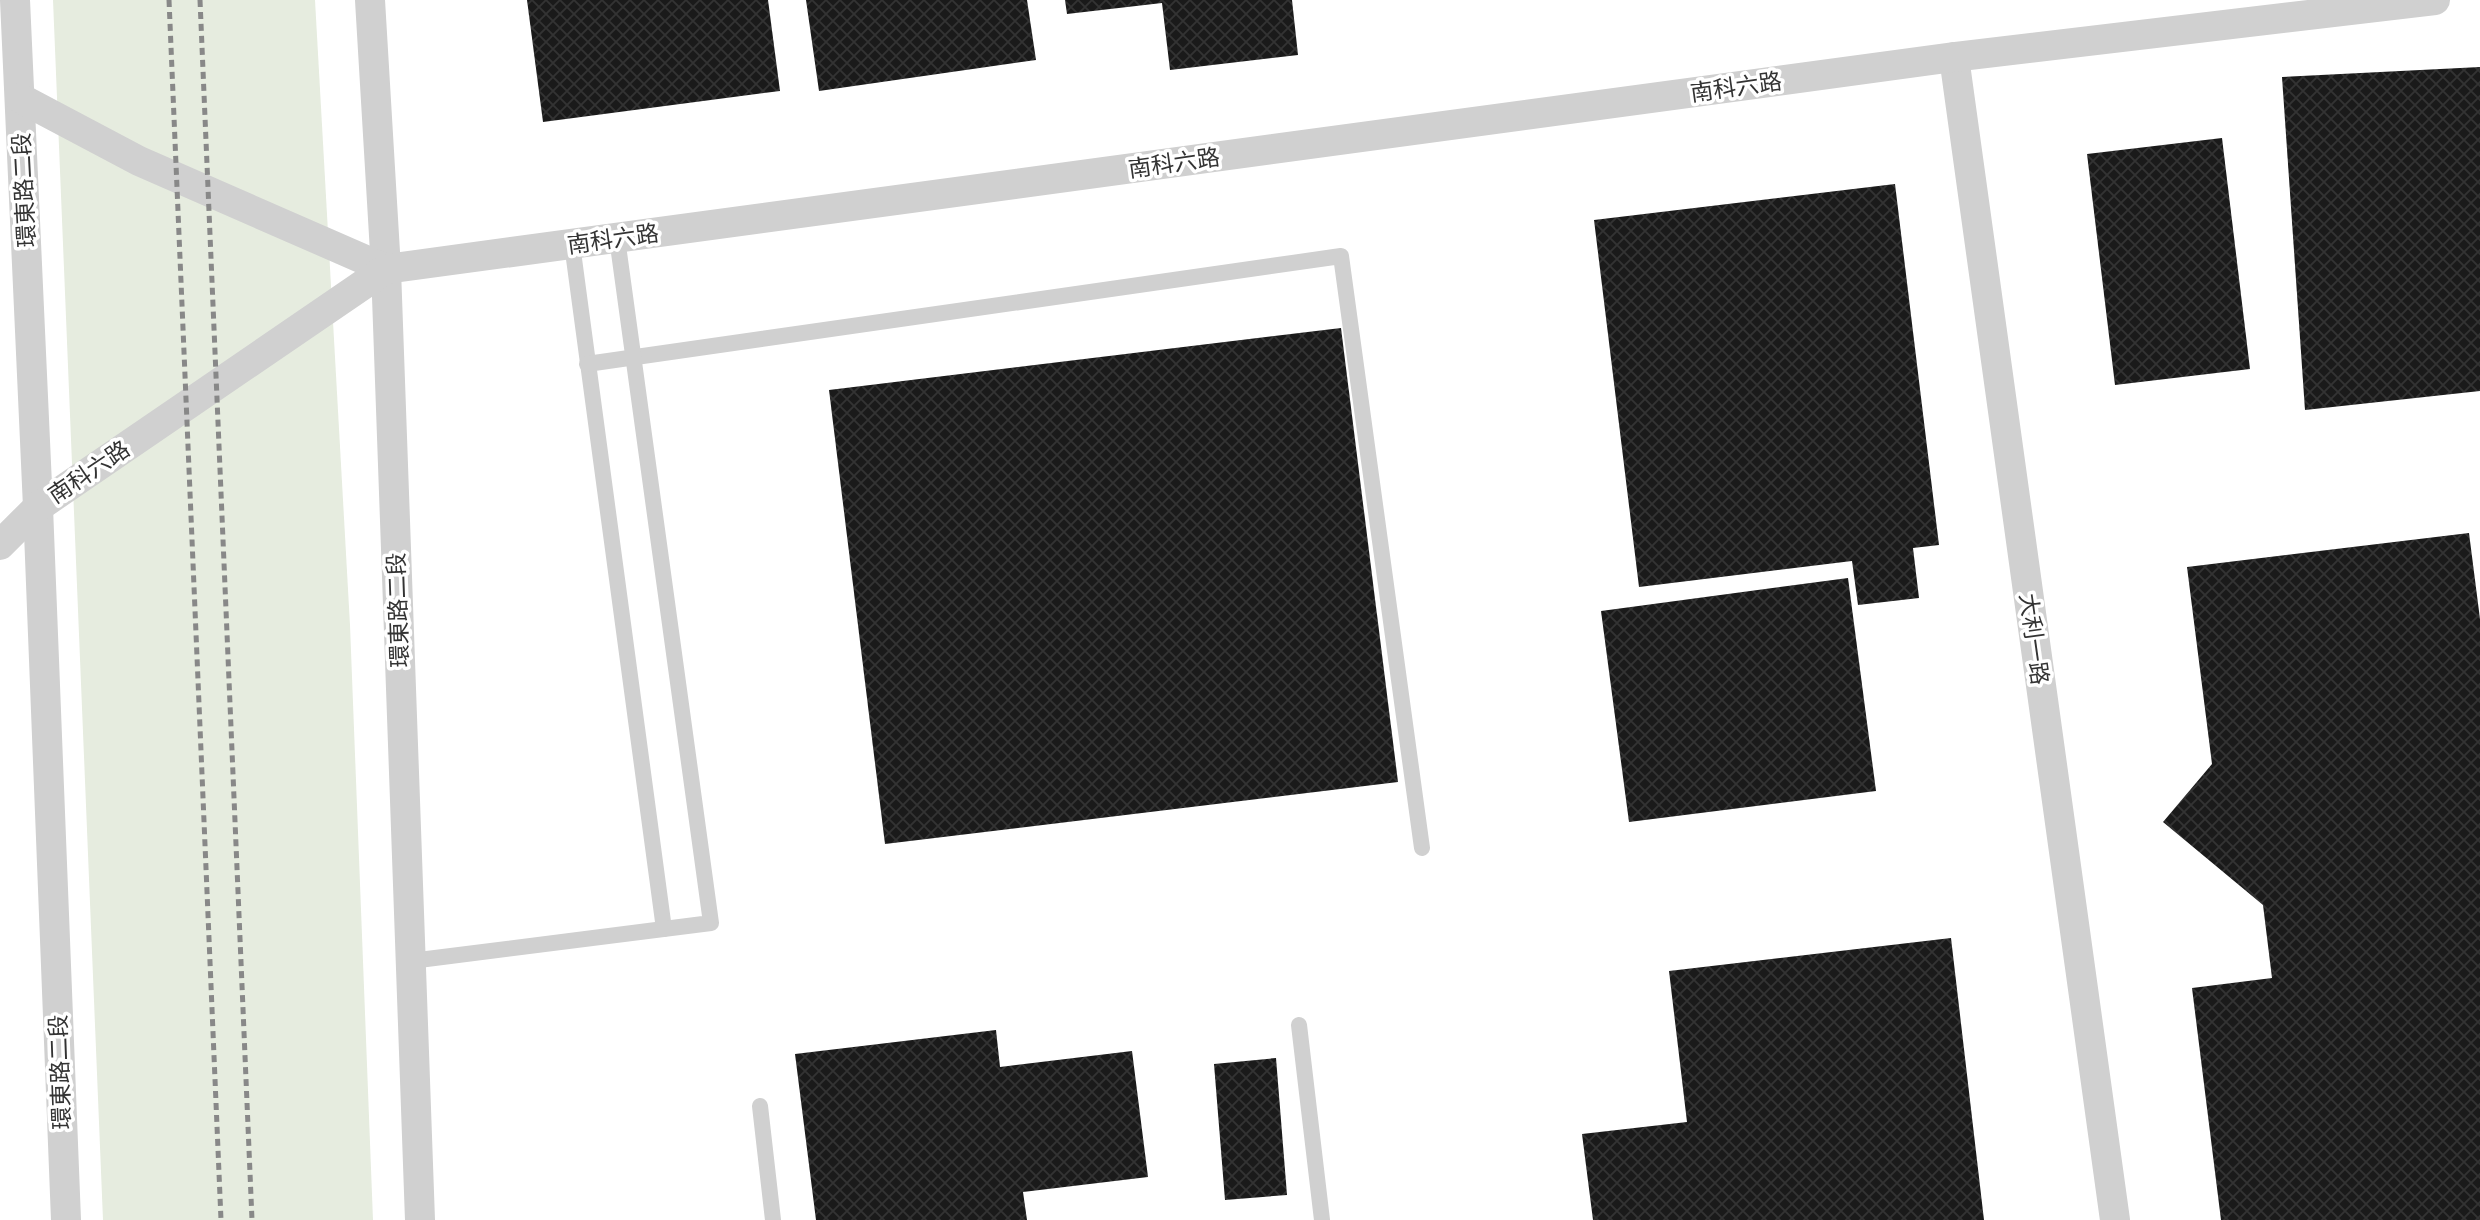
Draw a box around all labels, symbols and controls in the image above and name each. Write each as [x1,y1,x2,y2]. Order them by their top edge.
street label: 南科六路 [1689,68,1784,107]
street label: 環東路二段 [8,132,41,248]
street label: 南科六路 [1127,144,1222,183]
street label: 南科六路 [566,220,661,259]
street label: 南科六路 [44,435,135,509]
street label: 環東路二段 [383,552,414,668]
street label: 大利一路 [2014,592,2053,687]
street label: 環東路二段 [45,1014,76,1130]

